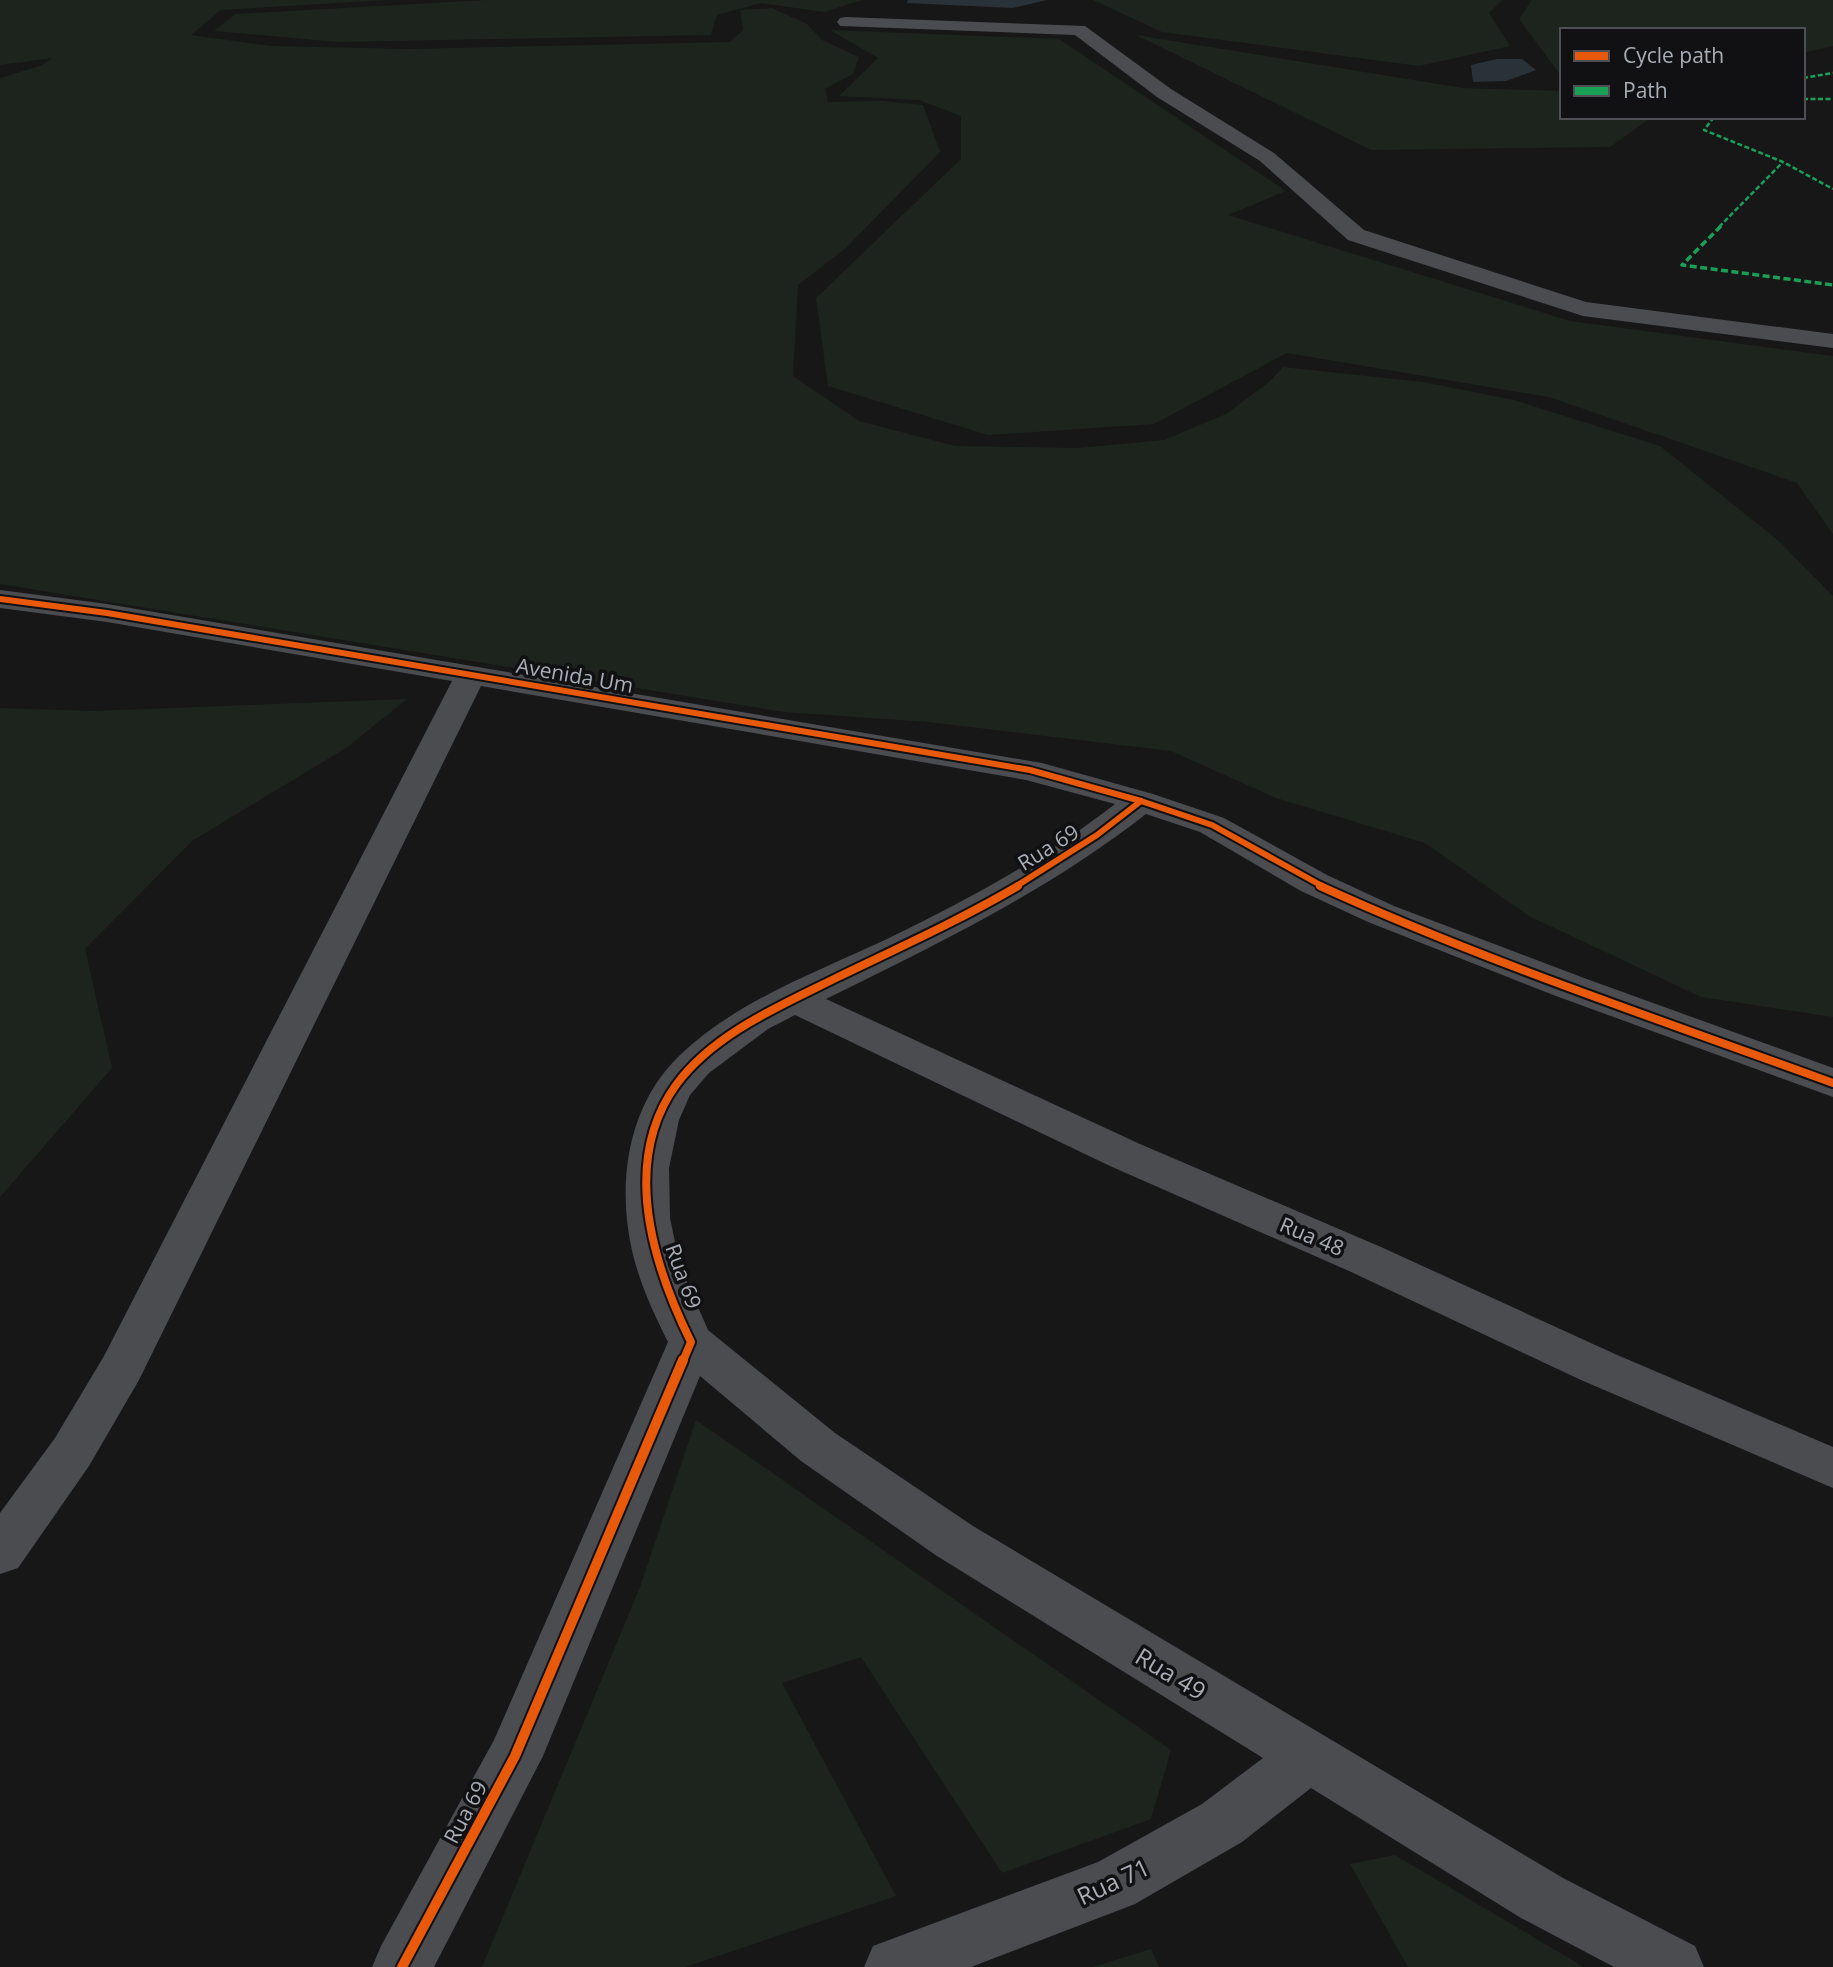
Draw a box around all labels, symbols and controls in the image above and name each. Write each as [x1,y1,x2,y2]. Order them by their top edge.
legend [1560,28,1805,119]
text: Cycle path [1623,41,1724,69]
text: Path [1623,76,1668,104]
street label: Avenida Um [514,651,636,699]
street label: Rua 69 [1012,817,1084,877]
street label: Rua 48 [1276,1210,1348,1262]
street label: Rua 69 [659,1240,709,1312]
street label: Rua 49 [1130,1639,1212,1707]
street label: Rua 69 [437,1776,493,1848]
street label: Rua 71 [1071,1850,1155,1912]

